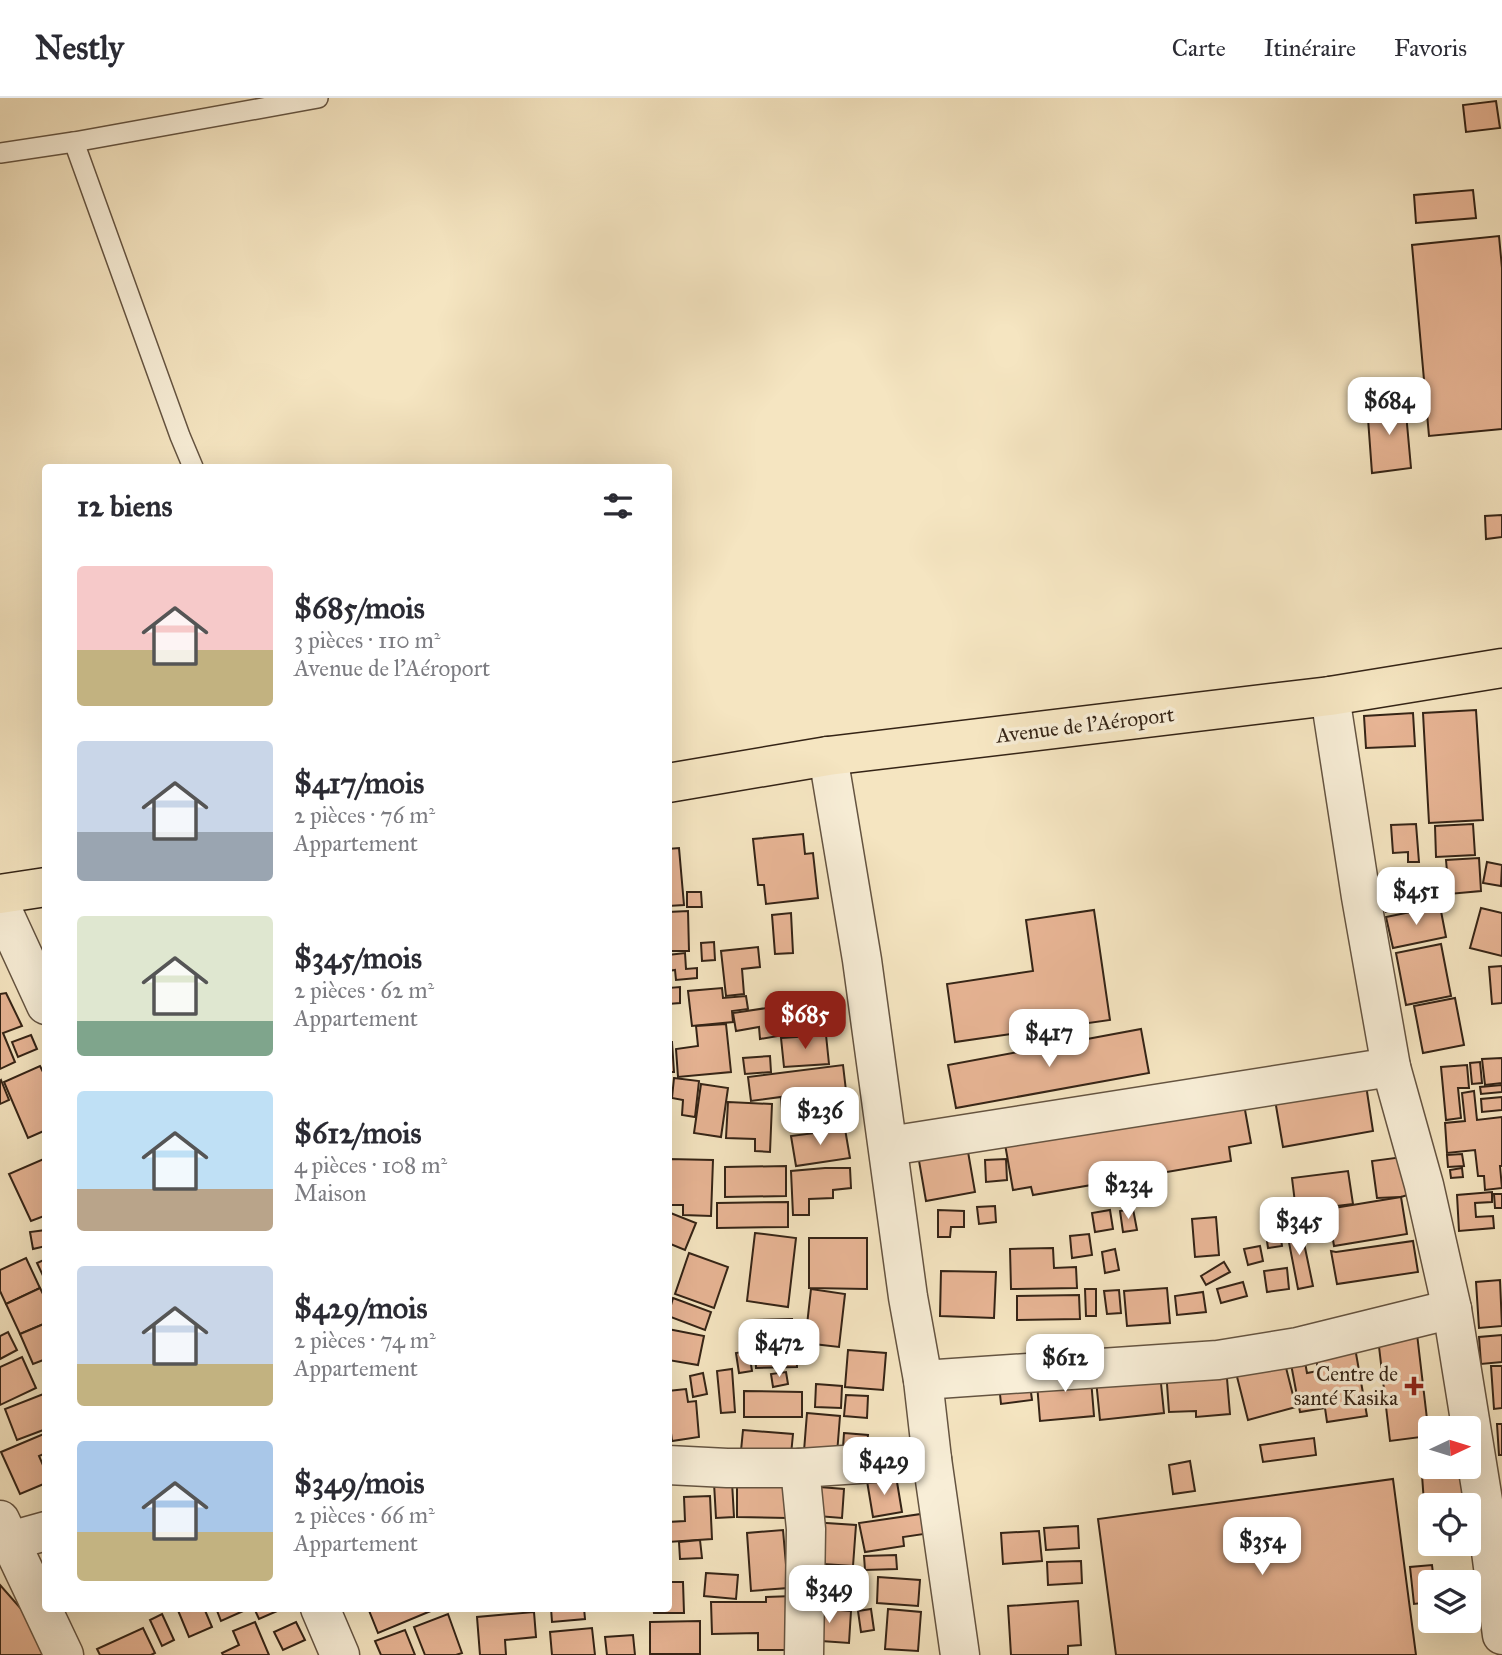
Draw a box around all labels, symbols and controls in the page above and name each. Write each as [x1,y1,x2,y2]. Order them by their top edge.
text: Nestly [35,28,124,68]
text: Carte [1172,33,1226,63]
text: Itinéraire [1264,33,1356,63]
text: Favoris [1394,33,1467,63]
pin: $684 [1348,378,1430,437]
text: $684 [1364,386,1414,414]
icon: filters [599,487,637,525]
text: 12 biens [77,488,172,524]
text: $685/mois [294,590,425,626]
icon: home [133,594,217,678]
text: 3 pièces · 110 m² [294,626,440,654]
text: Avenue de l'Aéroport [294,654,490,682]
street label: Avenue de l'Aéroport [993,701,1176,749]
text: $417/mois [294,765,424,801]
icon: home [133,769,217,853]
text: 2 pièces · 76 m² [294,801,435,829]
text: Appartement [294,829,418,857]
pin: $451 [1375,868,1457,927]
text: $451 [1393,876,1439,904]
text: $345/mois [294,940,422,976]
icon: home [133,944,217,1028]
text: 2 pièces · 62 m² [294,976,434,1004]
pin: $685 [764,992,846,1051]
text: $685 [781,1000,829,1028]
text: Appartement [294,1004,418,1032]
pin: $417 [1008,1010,1090,1069]
text: $417 [1025,1018,1073,1046]
pin: $236 [779,1088,861,1147]
text: $236 [797,1096,843,1124]
text: $612/mois [294,1115,422,1151]
icon: home [133,1119,217,1203]
text: 4 pièces · 108 m² [294,1151,447,1179]
pin: $234 [1087,1162,1169,1221]
text: $234 [1104,1170,1152,1198]
text: Maison [294,1179,366,1207]
pin: $345 [1258,1198,1340,1257]
text: $345 [1276,1206,1322,1234]
text: $429/mois [294,1290,427,1326]
icon: home [133,1294,217,1378]
pin: $472 [738,1320,820,1379]
text: 2 pièces · 74 m² [294,1326,436,1354]
text: $472 [754,1328,804,1356]
pin: $612 [1024,1334,1106,1394]
text: $612 [1042,1343,1088,1371]
text: Appartement [294,1354,418,1382]
place label: Centre de santé Kasika [1294,1361,1398,1411]
marker: Centre de santé Kasika [1404,1376,1424,1396]
north arrow [1418,1416,1480,1479]
map controls [1418,1416,1481,1633]
pin: $429 [843,1438,925,1497]
text: $429 [859,1446,909,1474]
text: $349/mois [294,1465,425,1501]
icon: home [133,1469,217,1553]
button: locate [1418,1493,1481,1556]
text: 2 pièces · 66 m² [294,1501,435,1529]
pin: $354 [1221,1518,1303,1577]
text: $354 [1239,1526,1285,1554]
text: Appartement [294,1529,418,1557]
pin: $349 [788,1566,870,1625]
button: layers [1418,1570,1481,1633]
text: $349 [805,1574,853,1602]

